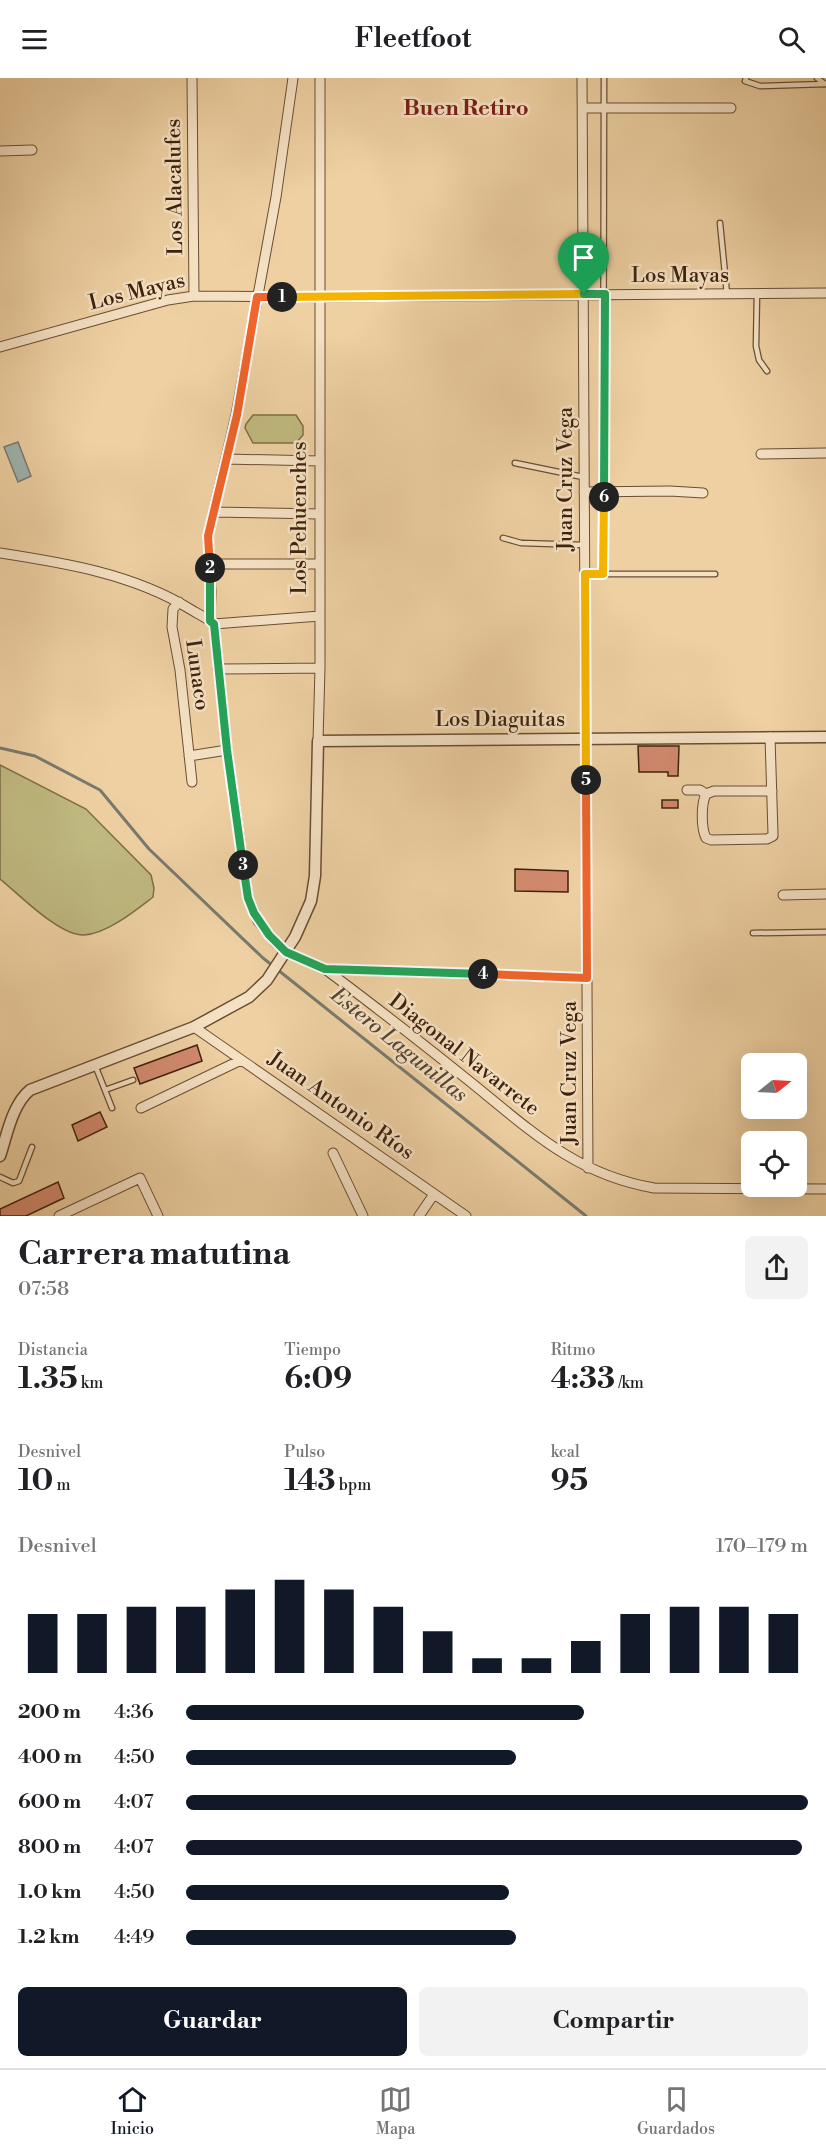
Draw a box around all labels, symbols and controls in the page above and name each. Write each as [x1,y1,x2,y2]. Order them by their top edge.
text: Fleetfoot [355,22,471,56]
icon: menu [18,23,51,56]
icon: search [775,23,808,56]
district label: Buen Retiro [403,95,529,122]
street label: Los Alacalufes [161,118,189,256]
pin [558,232,609,294]
icon: arrive [567,241,600,274]
street label: Los Mayas [631,263,729,289]
street label: Los Mayas [86,268,188,316]
pin: 1 [267,282,297,312]
text: 1 [278,287,286,307]
street label: Juan Cruz Vega [553,407,579,552]
street label: Los Pehuenches [287,441,313,595]
pin: 6 [589,482,619,512]
text: 6 [599,487,609,507]
pin: 2 [195,553,225,583]
text: 2 [205,558,215,578]
street label: Lunaco [179,638,215,712]
street label: Los Diaguitas [435,707,565,733]
pin: 5 [571,765,601,795]
text: 5 [581,770,591,790]
pin: 3 [228,850,258,880]
text: 3 [238,855,248,875]
pin: 4 [468,959,498,989]
text: 4 [478,964,488,984]
water label: Estero Lagunillas [324,981,473,1108]
street label: Diagonal Navarrete [384,988,544,1122]
street label: Juan Cruz Vega [557,1001,583,1146]
street label: Juan Antonio Ríos [262,1045,419,1166]
north arrow [741,1053,807,1119]
map controls [741,1053,807,1197]
button: locate [741,1131,807,1197]
text: Carrera matutina [18,1234,290,1275]
button: share [745,1236,808,1299]
text: 07:58 [18,1277,69,1302]
text: Distancia [18,1340,88,1360]
text: Tiempo [284,1340,341,1360]
text: Ritmo [551,1340,595,1360]
text: 1.35 [18,1360,78,1398]
text: 6:09 [284,1360,352,1398]
text: 4:33 [551,1360,615,1398]
text: km [78,1373,103,1393]
text: /km [615,1373,644,1393]
text: Desnivel [18,1442,81,1462]
text: Pulso [284,1442,325,1462]
text: kcal [551,1442,580,1462]
text: 10 [18,1462,53,1500]
text: 143 [284,1462,336,1500]
text: 95 [551,1462,588,1500]
text: m [53,1475,71,1495]
text: bpm [336,1475,371,1495]
text: Desnivel [18,1534,97,1559]
text: 170–179 m [716,1534,808,1559]
text: 200 m [18,1700,81,1725]
text: 4:36 [114,1700,154,1725]
text: 400 m [18,1745,82,1770]
text: 4:50 [114,1745,155,1770]
text: 600 m [18,1790,81,1815]
text: 4:07 [114,1790,154,1815]
text: 800 m [18,1835,81,1860]
text: 4:07 [114,1835,154,1860]
text: 1.0 km [18,1880,82,1905]
text: 4:50 [114,1880,155,1905]
text: 1.2 km [18,1925,80,1950]
text: 4:49 [114,1925,154,1950]
button: Guardar [18,1987,407,2056]
button: Compartir [419,1987,808,2056]
tab: Inicio [111,2083,154,2139]
tab: Mapa [376,2083,415,2139]
tab: Guardados [637,2083,715,2139]

